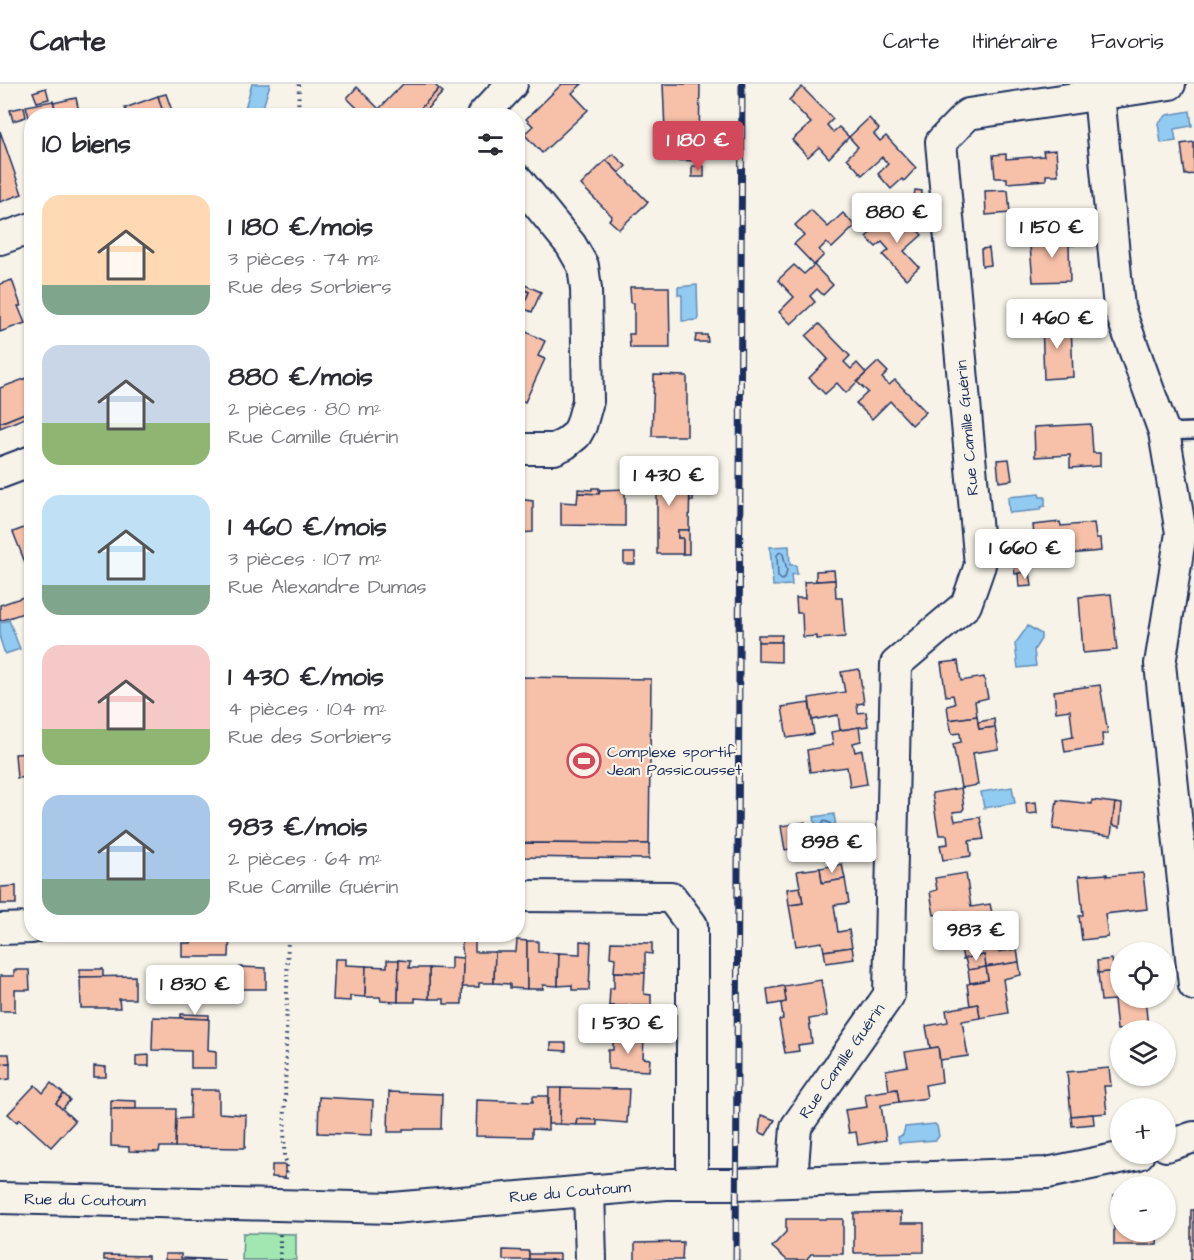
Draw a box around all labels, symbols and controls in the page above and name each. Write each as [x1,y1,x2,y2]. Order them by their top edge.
text: Carte [30,22,106,61]
text: Carte [883,27,940,56]
text: Itinéraire [973,27,1058,56]
text: Favoris [1091,27,1164,56]
pin: 1 180 € [643,121,753,172]
text: 10 biens [42,126,131,162]
text: 1 180 € [667,126,729,154]
icon: filters [474,128,507,161]
pin: 880 € [855,193,939,244]
text: 880 € [866,198,928,226]
pin: 1 150 € [997,208,1107,259]
text: 1 180 €/mois [228,209,373,245]
text: 1 150 € [1020,213,1084,241]
icon: home [90,219,162,291]
text: 3 pièces · 74 m² [228,245,381,273]
text: Rue des Sorbiers [228,273,392,301]
pin: 1 460 € [1002,299,1112,350]
text: 1 460 € [1020,304,1094,332]
text: 880 €/mois [228,359,373,395]
street label: Rue Camille Guérin [950,359,984,497]
icon: home [90,369,162,441]
text: 2 pièces · 80 m² [228,395,381,423]
text: Rue Camille Guérin [228,423,398,451]
pin: 1 430 € [614,456,724,507]
text: 1 430 € [634,461,704,489]
text: 1 460 €/mois [228,509,387,545]
icon: home [90,519,162,591]
pin: 1 660 € [970,529,1080,580]
text: 1 660 € [989,534,1061,562]
text: 3 pièces · 107 m² [228,545,382,573]
text: Rue Alexandre Dumas [228,573,427,601]
text: 1 430 €/mois [228,659,384,695]
icon: home [90,669,162,741]
text: 4 pièces · 104 m² [228,695,387,723]
text: Rue des Sorbiers [228,723,392,751]
place label: Complexe sportif Jean Passicousset [607,741,742,781]
sports icon: Complexe sportif Jean Passicousset [566,743,602,779]
text: 983 €/mois [228,809,368,845]
icon: home [90,819,162,891]
pin: 898 € [790,823,874,874]
text: 898 € [801,828,863,856]
text: 2 pièces · 64 m² [228,845,382,873]
text: Rue Camille Guérin [228,873,398,901]
pin: 983 € [934,911,1018,962]
text: 983 € [947,916,1005,944]
map controls [1110,942,1176,1242]
button: locate [1110,942,1176,1008]
pin: 1 830 € [140,965,250,1016]
text: 1 830 € [160,970,230,998]
street label: Rue Camille Guérin [794,999,890,1123]
pin: 1 530 € [573,1004,683,1055]
text: 1 530 € [592,1009,664,1037]
button: layers [1110,1020,1176,1086]
button: + [1110,1098,1176,1164]
street label: Rue du Coutoum [508,1176,632,1208]
button: − [1110,1176,1176,1242]
street label: Rue du Coutoum [24,1188,147,1212]

